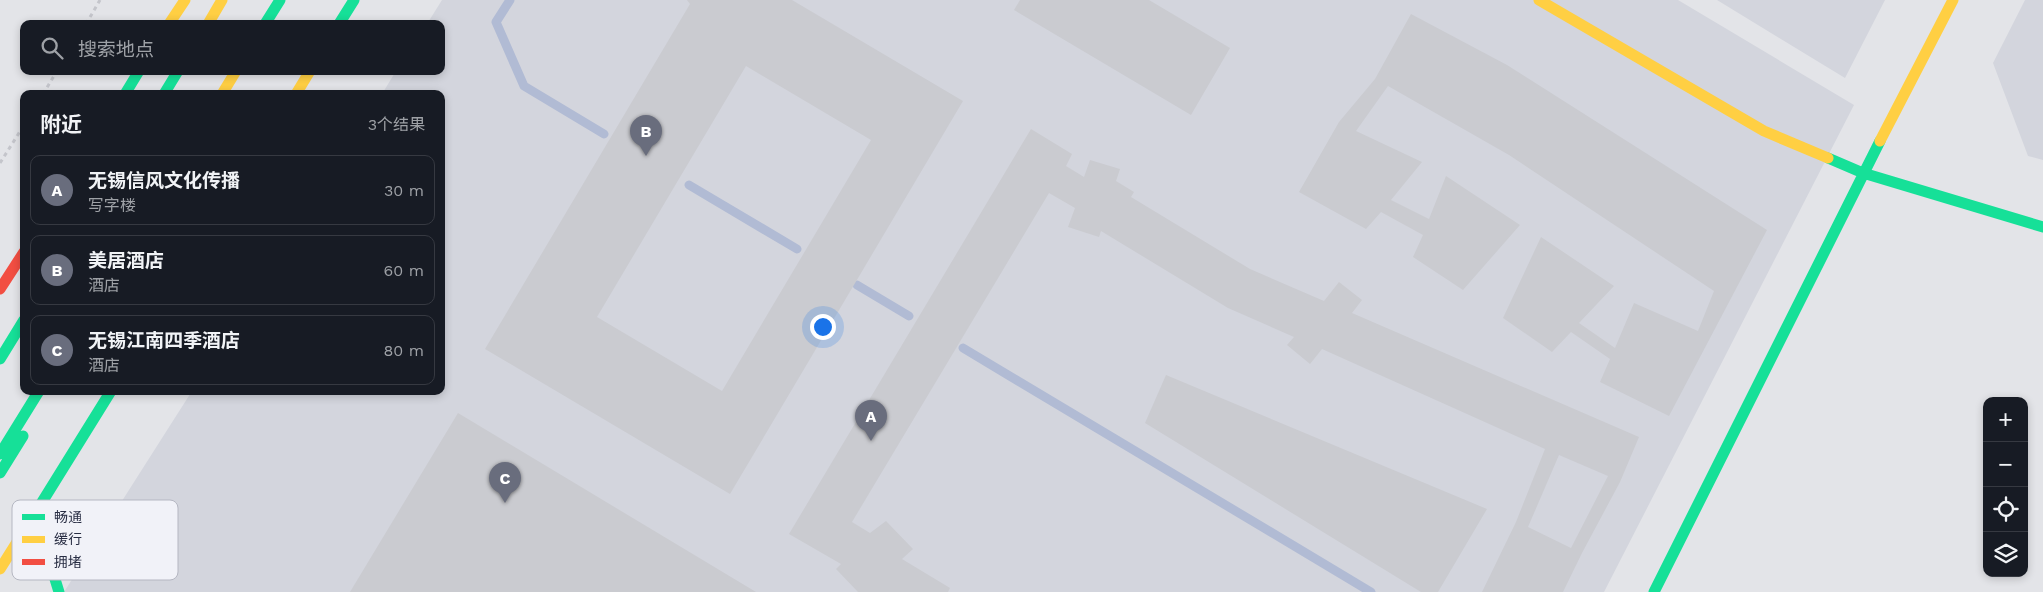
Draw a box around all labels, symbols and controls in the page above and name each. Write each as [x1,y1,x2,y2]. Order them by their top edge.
search box [20,20,445,75]
icon: search [38,34,66,62]
text: 搜索地点 [78,38,154,61]
text: 附近 [40,112,82,137]
text: 3个结果 [368,115,425,134]
pin: B [630,115,662,156]
text: 无锡信风文化传播 [88,169,240,192]
text: A [52,181,62,200]
text: 30 m [384,181,424,200]
text: 写字楼 [88,196,136,215]
text: 美居酒店 [88,249,164,272]
text: B [52,261,62,280]
text: 60 m [384,261,424,280]
text: 酒店 [88,276,120,295]
your location [810,314,836,340]
text: 无锡江南四季酒店 [88,329,240,352]
text: C [52,341,62,360]
text: 80 m [383,341,424,360]
text: 酒店 [88,356,120,375]
map controls [1983,397,2028,577]
button: + [1983,397,2028,442]
pin: A [855,400,887,441]
button: − [1983,442,2028,487]
pin: C [489,462,521,503]
button: locate [1983,487,2028,532]
legend [12,500,178,580]
text: 畅通 [54,509,82,525]
text: 缓行 [54,531,82,547]
button: layers [1983,532,2028,577]
text: 拥堵 [54,554,82,570]

